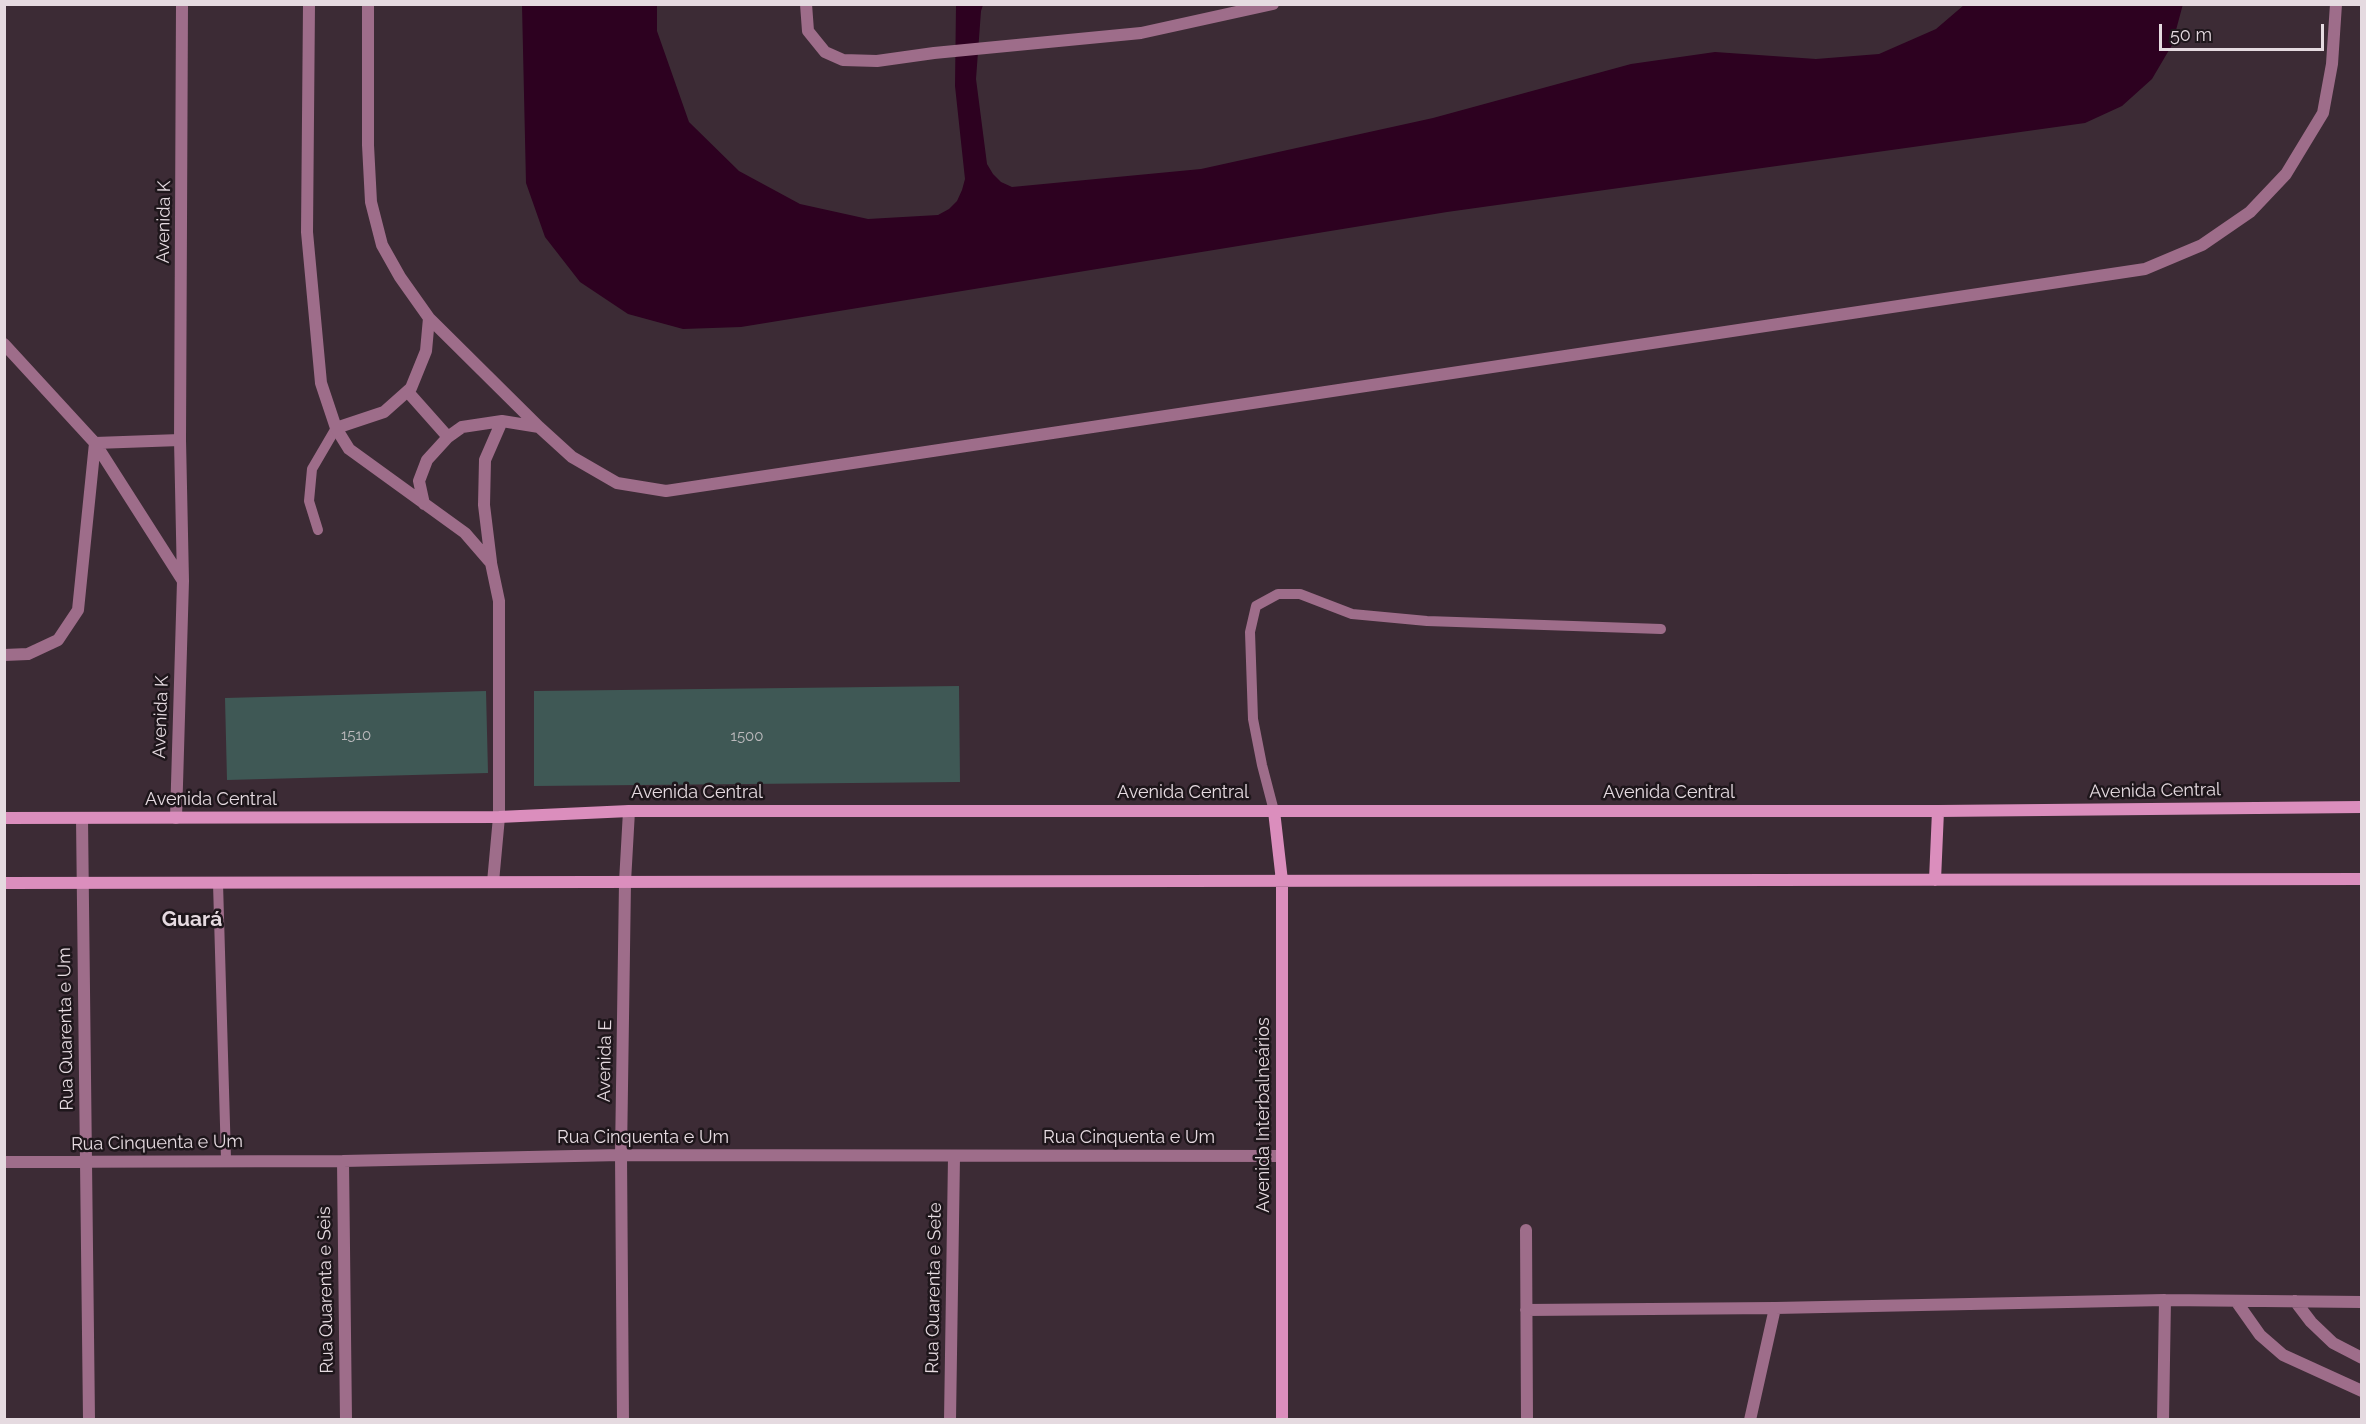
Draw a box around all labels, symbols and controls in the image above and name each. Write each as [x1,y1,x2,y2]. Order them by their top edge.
scale bar [2162,12,2327,50]
text: 50 m [2170,24,2212,45]
street label: Avenida K [152,180,176,264]
street label: Avenida K [149,675,173,759]
house number: 1510 [341,726,371,744]
house number: 1500 [731,727,763,745]
street label: Avenida Central [2089,779,2221,803]
street label: Avenida Central [631,782,763,804]
street label: Avenida Central [1117,782,1249,804]
street label: Avenida Central [1603,782,1735,804]
street label: Avenida Central [145,789,277,811]
district label: Guará [162,907,222,933]
street label: Rua Quarenta e Um [54,947,78,1111]
street label: Avenida Interbalneários [1253,1017,1275,1213]
street label: Avenida E [593,1020,617,1102]
street label: Rua Cinquenta e Um [557,1127,729,1149]
street label: Rua Cinquenta e Um [1043,1127,1215,1149]
street label: Rua Cinquenta e Um [71,1131,243,1155]
street label: Rua Quarenta e Sete [922,1202,946,1374]
street label: Rua Quarenta e Seis [314,1206,338,1374]

